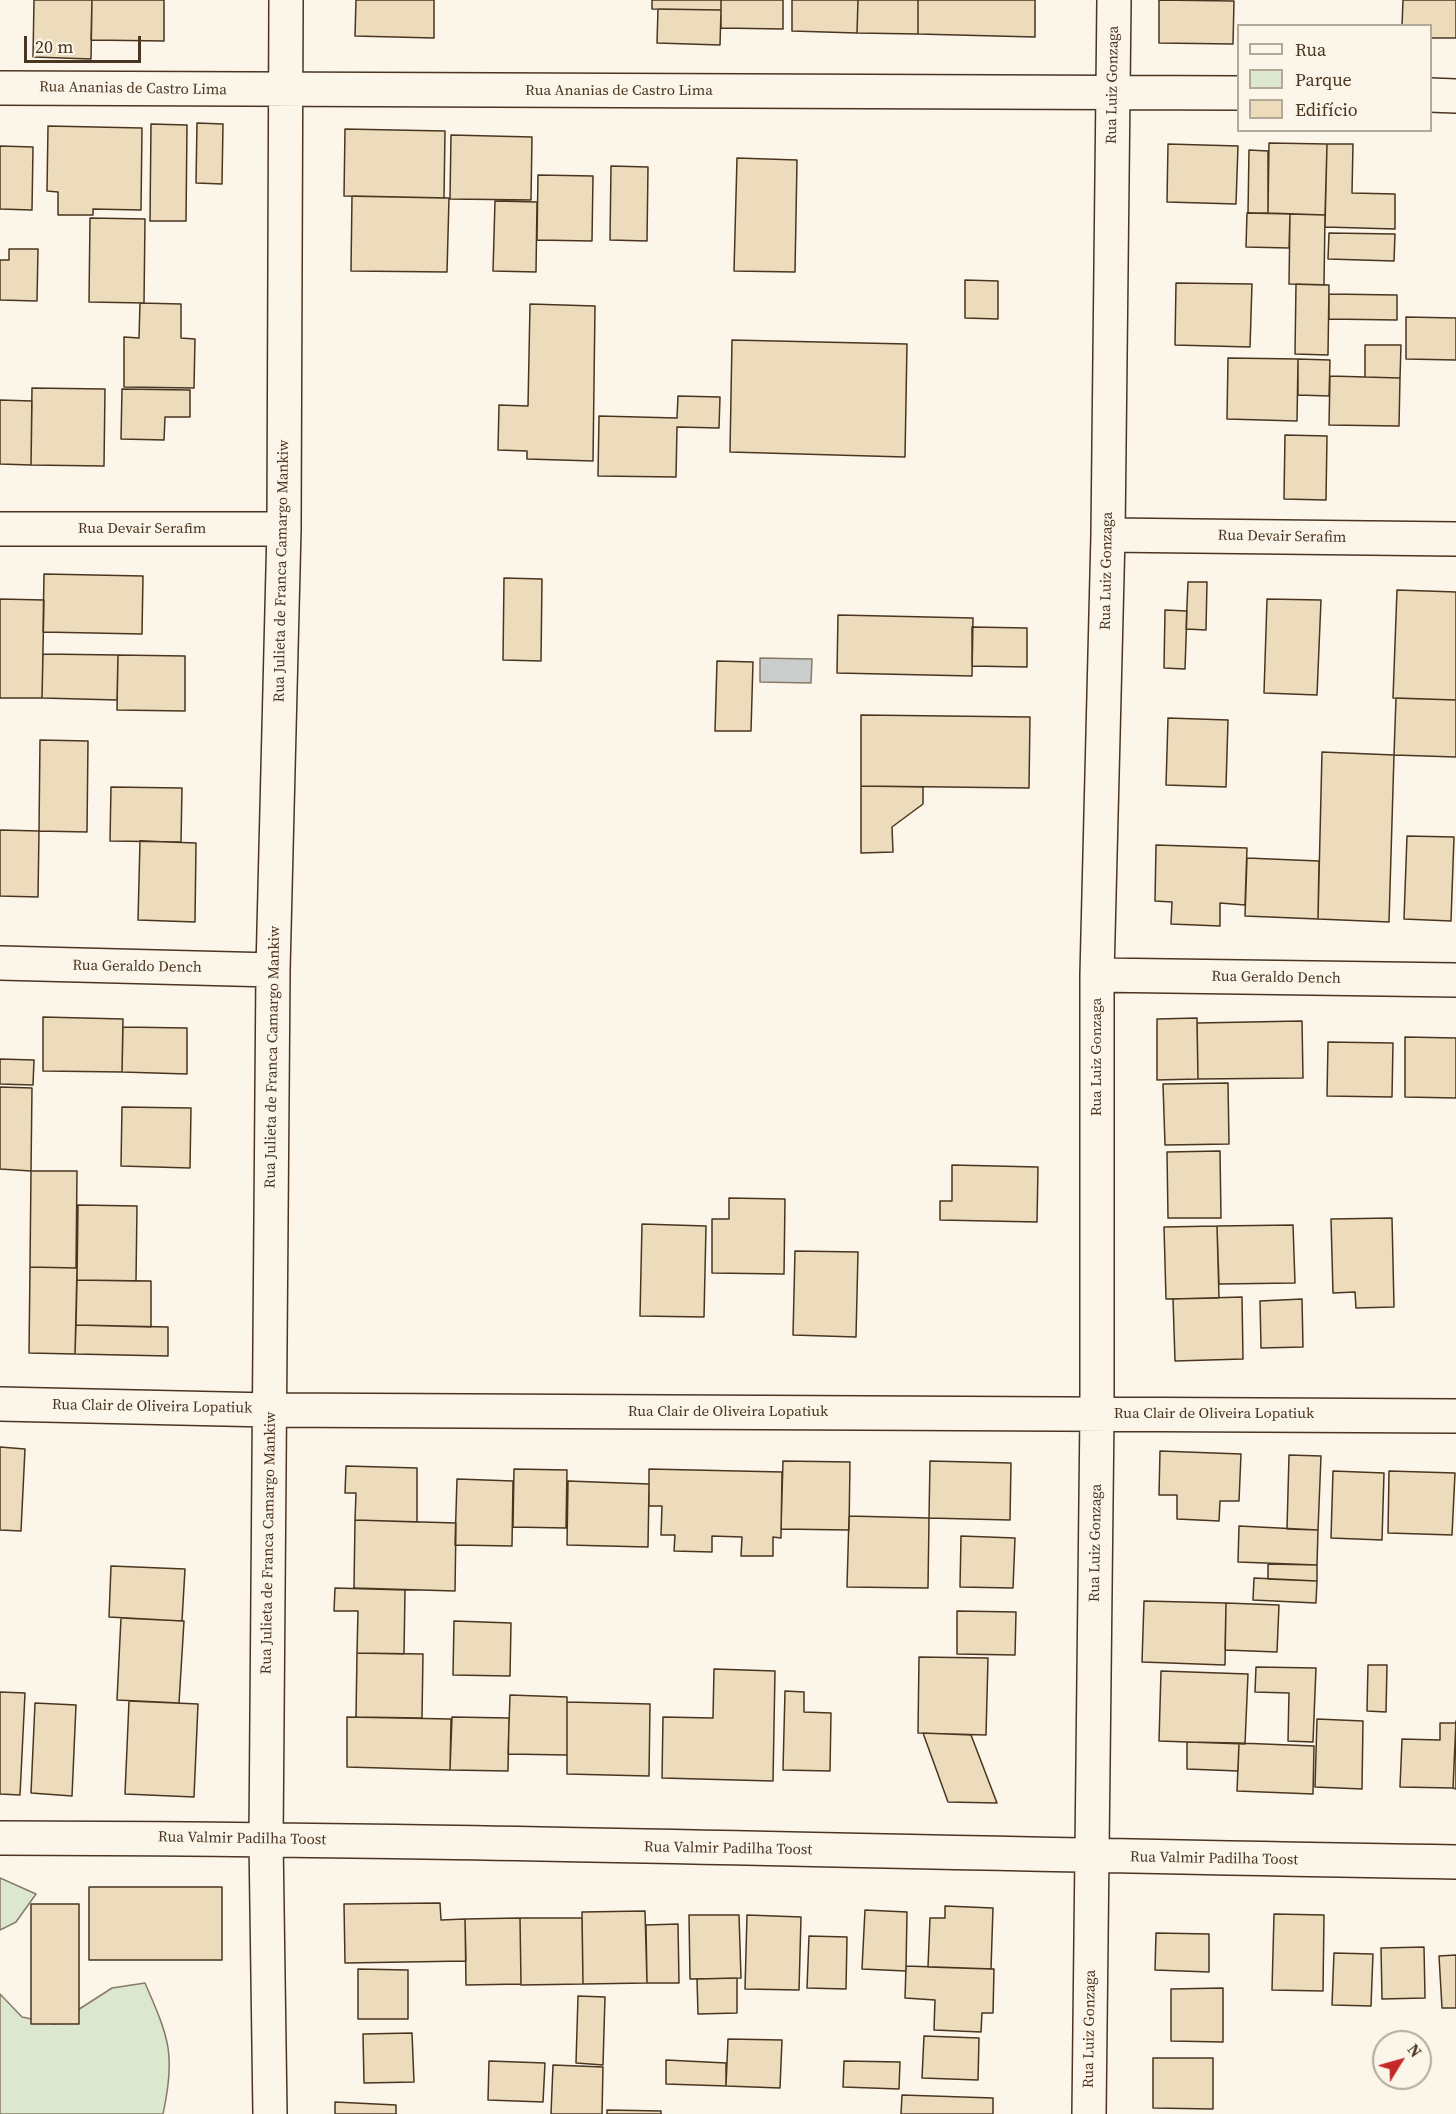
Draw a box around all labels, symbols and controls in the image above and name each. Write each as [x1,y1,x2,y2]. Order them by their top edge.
scale bar [27,24,144,62]
legend [1237,24,1432,132]
street label: Rua Luiz Gonzaga [1103,26,1123,144]
text: 20 m [35,34,73,59]
text: Rua [1295,37,1326,62]
text: Parque [1295,67,1352,92]
street label: Rua Ananias de Castro Lima [39,78,227,100]
street label: Rua Ananias de Castro Lima [525,82,713,100]
text: Edifício [1295,97,1358,122]
street label: Rua Julieta de Franca Camargo Mankiw [271,440,293,702]
street label: Rua Luiz Gonzaga [1097,512,1117,630]
street label: Rua Devair Serafim [78,520,206,538]
street label: Rua Devair Serafim [1218,527,1346,547]
street label: Rua Julieta de Franca Camargo Mankiw [262,926,284,1188]
street label: Rua Geraldo Dench [72,957,202,977]
street label: Rua Geraldo Dench [1211,968,1341,988]
street label: Rua Luiz Gonzaga [1088,998,1106,1116]
street label: Rua Clair de Oliveira Lopatiuk [52,1396,252,1418]
street label: Rua Clair de Oliveira Lopatiuk [628,1403,828,1421]
street label: Rua Clair de Oliveira Lopatiuk [1114,1405,1314,1423]
street label: Rua Julieta de Franca Camargo Mankiw [258,1412,280,1674]
street label: Rua Luiz Gonzaga [1086,1484,1106,1602]
street label: Rua Valmir Padilha Toost [158,1829,326,1849]
street label: Rua Valmir Padilha Toost [644,1839,812,1859]
street label: Rua Valmir Padilha Toost [1130,1849,1298,1869]
street label: Rua Luiz Gonzaga [1080,1970,1100,2088]
north arrow [1372,2030,1432,2090]
text: N [1402,2039,1427,2062]

